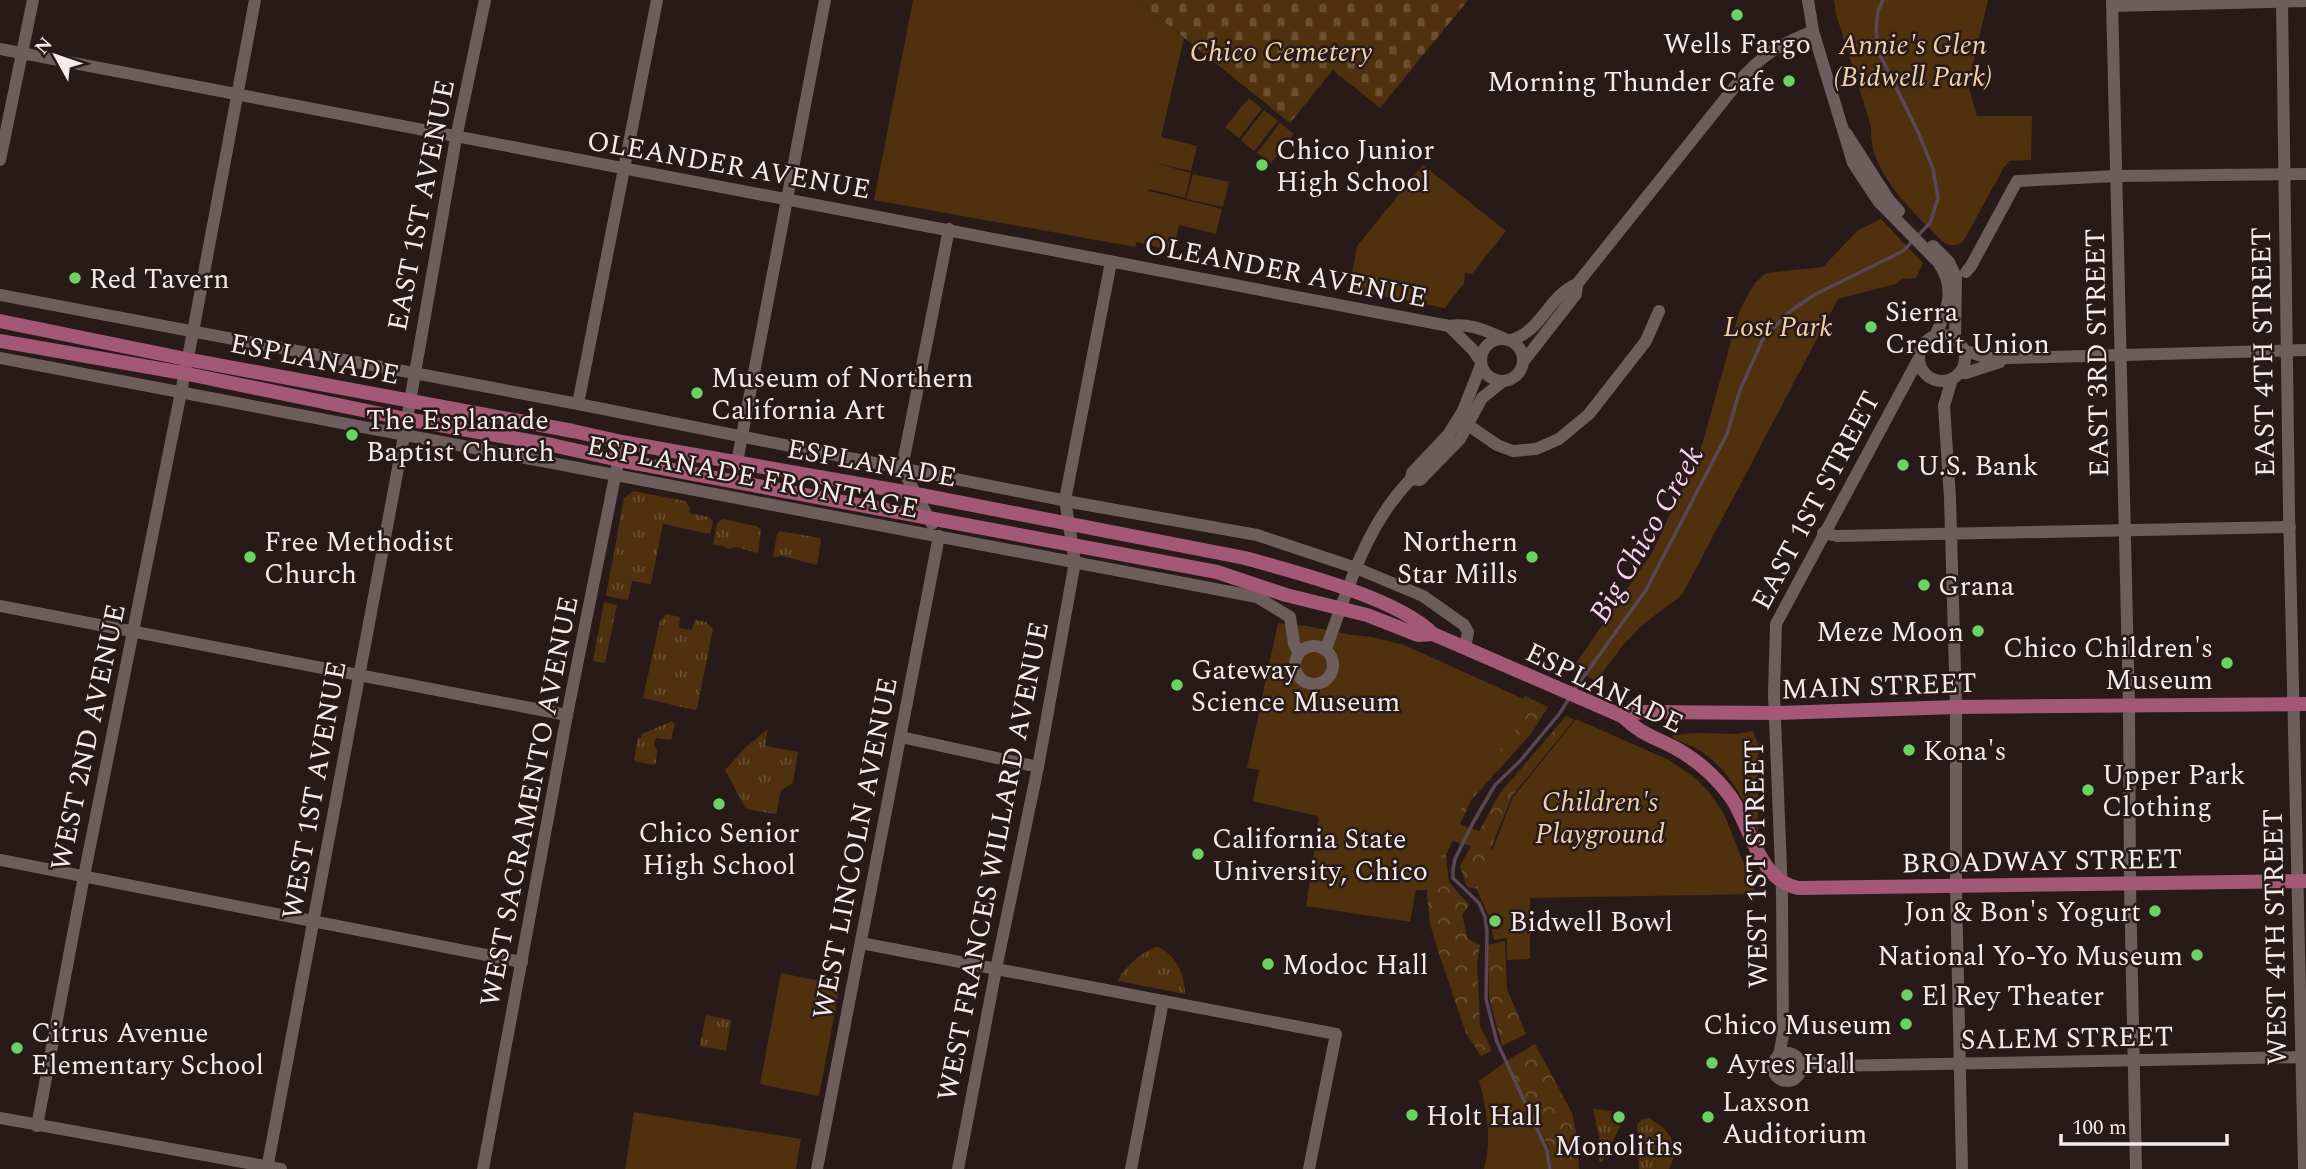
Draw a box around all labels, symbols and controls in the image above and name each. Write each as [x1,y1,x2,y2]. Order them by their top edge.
marker: Wells Fargo [1729,7,1745,23]
north arrow [21,21,91,91]
place label: Wells Fargo [1663,23,1811,66]
park label: Annie's Glen (Bidwell Park) [1834,24,1992,99]
text: N [28,31,60,61]
park label: Chico Cemetery [1190,31,1373,74]
place label: Morning Thunder Cafe [1487,61,1775,104]
marker: Morning Thunder Cafe [1781,73,1797,89]
street label: EAST 1ST AVENUE [376,76,467,335]
street label: OLEANDER AVENUE [584,119,874,212]
place label: Chico Junior High School [1276,129,1434,204]
marker: Chico Junior High School [1254,157,1270,173]
street label: OLEANDER AVENUE [1141,223,1431,320]
street label: EAST 4TH STREET [2240,227,2287,477]
street label: EAST 3RD STREET [2074,228,2121,478]
place label: Red Tavern [89,258,230,301]
marker: Red Tavern [67,270,83,286]
place label: Sierra Credit Union [1885,291,2050,366]
park label: Lost Park [1724,306,1832,349]
marker: Sierra Credit Union [1863,319,1879,335]
street label: ESPLANADE [226,322,403,397]
place label: Museum of Northern California Art [711,357,973,432]
street label: EAST 1ST STREET [1740,384,1892,618]
marker: Museum of Northern California Art [689,385,705,401]
place label: The Esplanade Baptist Church [366,399,555,474]
street label: ESPLANADE FRONTAGE [583,424,922,531]
marker: The Esplanade Baptist Church [344,427,360,443]
street label: ESPLANADE [783,427,960,500]
water label: Big Chico Creek [1578,437,1716,632]
place label: U.S. Bank [1917,445,2038,488]
marker: U.S. Bank [1895,457,1911,473]
place label: Free Methodist Church [264,521,454,596]
place label: Northern Star Mills [1397,521,1518,596]
marker: Free Methodist Church [242,549,258,565]
marker: Northern Star Mills [1524,549,1540,565]
place label: Grana [1938,565,2015,608]
marker: Grana [1916,577,1932,593]
street label: WEST SACRAMENTO AVENUE [469,592,590,1010]
street label: WEST 2ND AVENUE [39,600,138,875]
place label: Meze Moon [1816,611,1964,654]
street label: WEST FRANCES WILLARD AVENUE [926,618,1061,1105]
marker: Meze Moon [1970,623,1986,639]
place label: Chico Children's Museum [2003,627,2213,702]
street label: ESPLANADE [1518,631,1691,745]
place label: Gateway Science Museum [1191,649,1400,724]
marker: Chico Children's Museum [2219,655,2235,671]
street label: WEST 1ST AVENUE [271,658,358,923]
street label: MAIN STREET [1780,662,1978,711]
street label: WEST LINCOLN AVENUE [801,674,910,1023]
marker: Gateway Science Museum [1169,677,1185,693]
place label: Kona's [1923,730,2007,773]
street label: WEST 1ST STREET [1733,739,1780,989]
marker: Kona's [1901,742,1917,758]
place label: Upper Park Clothing [2102,754,2245,829]
park label: Children's Playground [1535,781,1665,856]
marker: Upper Park Clothing [2080,782,2096,798]
marker: Chico Senior High School [711,796,727,812]
street label: WEST 4TH STREET [2252,808,2299,1066]
place label: Chico Senior High School [639,812,799,887]
place label: California State University, Chico [1212,818,1428,893]
street label: BROADWAY STREET [1901,838,2183,885]
marker: California State University, Chico [1190,846,1206,862]
place label: Jon & Bon's Yogurt [1904,891,2141,934]
place label: Bidwell Bowl [1509,901,1673,944]
marker: Jon & Bon's Yogurt [2147,903,2163,919]
marker: Bidwell Bowl [1487,913,1503,929]
place label: National Yo-Yo Museum [1878,935,2183,978]
place label: Modoc Hall [1282,944,1428,987]
marker: National Yo-Yo Museum [2189,947,2205,963]
marker: Modoc Hall [1260,956,1276,972]
place label: El Rey Theater [1921,975,2104,1018]
marker: El Rey Theater [1899,987,1915,1003]
place label: Chico Museum [1703,1004,1892,1047]
place label: Citrus Avenue Elementary School [31,1012,264,1087]
street label: SALEM STREET [1960,1015,2174,1062]
marker: Chico Museum [1898,1016,1914,1032]
marker: Citrus Avenue Elementary School [9,1040,25,1056]
place label: Ayres Hall [1726,1043,1856,1086]
marker: Ayres Hall [1704,1055,1720,1071]
place label: Laxson Auditorium [1722,1081,1867,1156]
place label: Holt Hall [1426,1095,1542,1138]
scale bar [2061,1102,2227,1146]
marker: Holt Hall [1404,1107,1420,1123]
marker: Monoliths [1611,1109,1627,1125]
marker: Laxson Auditorium [1700,1109,1716,1125]
text: 100 m [2072,1112,2127,1144]
place label: Monoliths [1555,1125,1683,1168]

